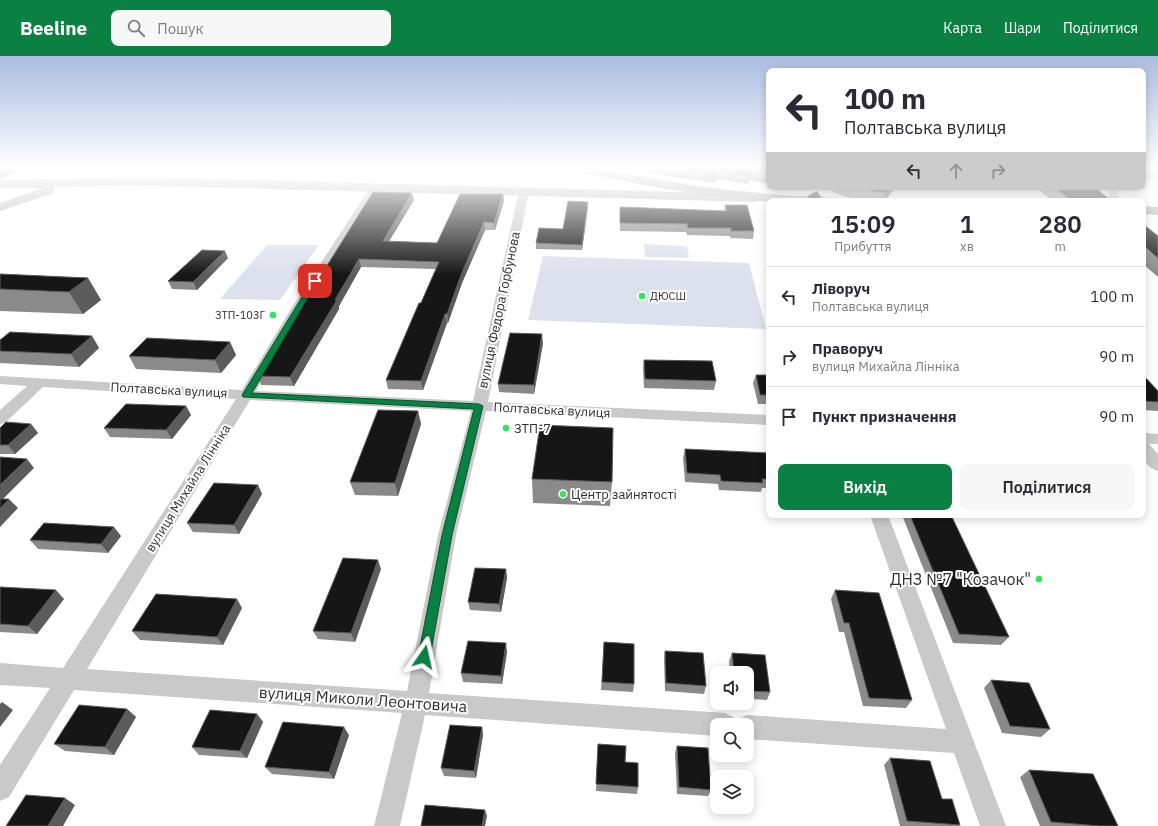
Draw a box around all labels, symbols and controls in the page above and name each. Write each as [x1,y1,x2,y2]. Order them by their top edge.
search box [111,10,391,46]
text: Beeline [20,16,87,40]
icon: search [125,17,147,39]
text: Пошук [157,19,204,38]
text: Карта [943,19,982,37]
text: Шари [1004,19,1041,37]
text: Поділитися [1063,19,1138,37]
text: 100 m [844,80,926,117]
icon: left [778,84,830,136]
text: Полтавська вулиця [844,116,1006,139]
icon: left [903,160,925,182]
icon: ahead [945,160,967,182]
icon: right [987,160,1009,182]
text: 15:09 [830,208,896,240]
text: 1 [960,208,974,240]
text: 280 [1039,208,1082,240]
street label: вулиця Федора Горбунова [474,230,524,390]
text: Прибуття [834,238,892,255]
text: хв [960,238,974,255]
text: m [1054,238,1066,255]
pin [298,264,332,298]
icon: arrive [304,270,326,292]
text: Ліворуч [812,279,870,298]
icon: left [778,286,800,308]
text: 100 m [1090,287,1134,306]
place label: ДЮСШ [650,289,686,303]
marker: ДЮСШ [637,291,647,301]
text: Полтавська вулиця [812,298,929,315]
place label: ЗТП-103Г [215,308,266,322]
marker: ЗТП-103Г [268,310,278,320]
text: Праворуч [812,339,883,358]
icon: right [778,346,800,368]
text: 90 m [1099,347,1134,366]
text: вулиця Михайла Лінніка [812,358,960,375]
street label: Полтавська вулиця [110,378,228,402]
street label: Полтавська вулиця [493,398,611,422]
icon: arrive [778,406,800,428]
text: Пункт призначення [812,407,957,426]
text: 90 m [1099,407,1134,426]
place label: ЗТП-7 [514,420,551,437]
street label: вулиця Михайла Лінніка [142,421,234,555]
marker: ЗТП-7 [501,423,511,433]
button: Вихід [778,464,952,510]
button: Поділитися [960,464,1134,510]
place label: Центр зайнятості [571,486,677,503]
marker: Центр зайнятості [558,489,568,499]
place label: ДНЗ №7 "Козачок" [890,569,1031,589]
marker: ДНЗ №7 "Козачок" [1034,574,1044,584]
position arrow [403,636,445,678]
map controls [710,666,754,814]
button: sound [710,666,754,710]
street label: вулиця Миколи Леонтовича [258,682,468,716]
button: search [710,718,754,762]
button: layers [710,770,754,814]

